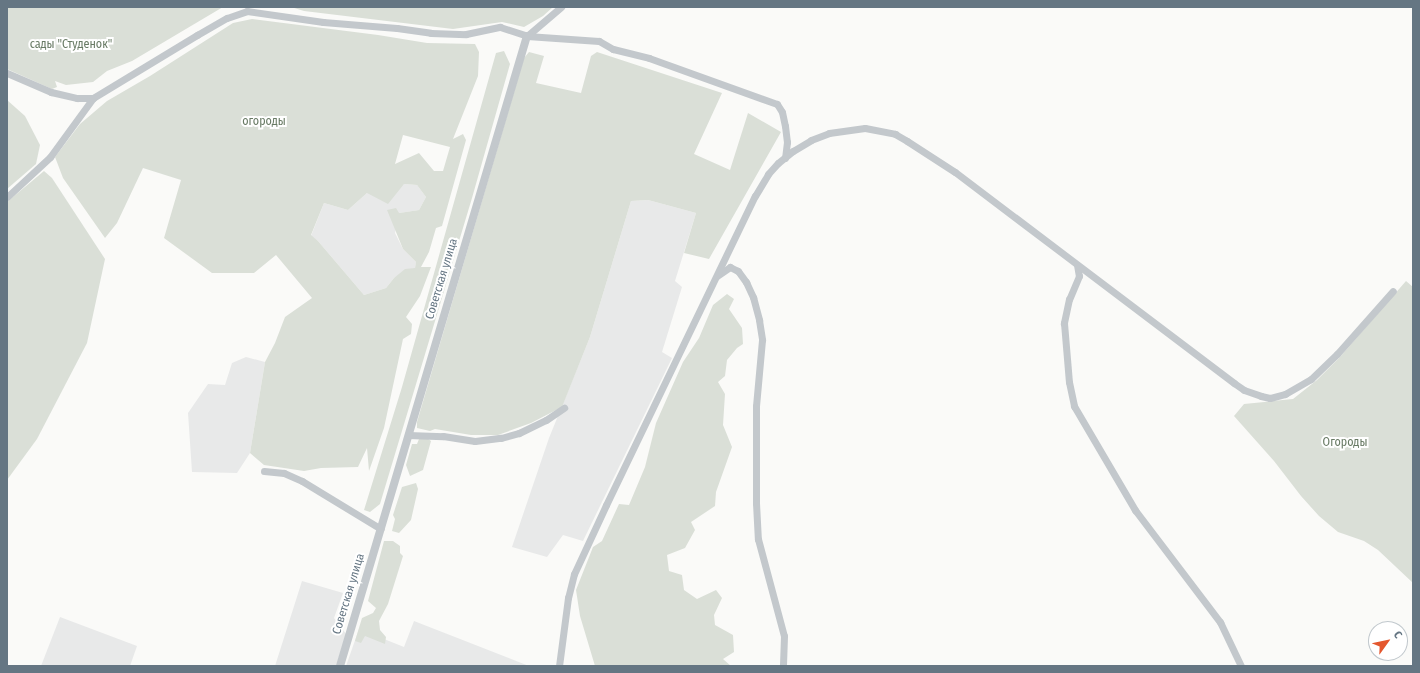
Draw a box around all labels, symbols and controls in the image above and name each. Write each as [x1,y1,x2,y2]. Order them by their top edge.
park label: сады "Студенок" [30,38,112,52]
park label: огороды [242,115,286,129]
street label: Советская улица [423,237,461,321]
park label: Огороды [1323,436,1367,450]
street label: Советская улица [330,552,368,636]
north arrow [1368,621,1408,661]
text: С [1391,629,1405,641]

